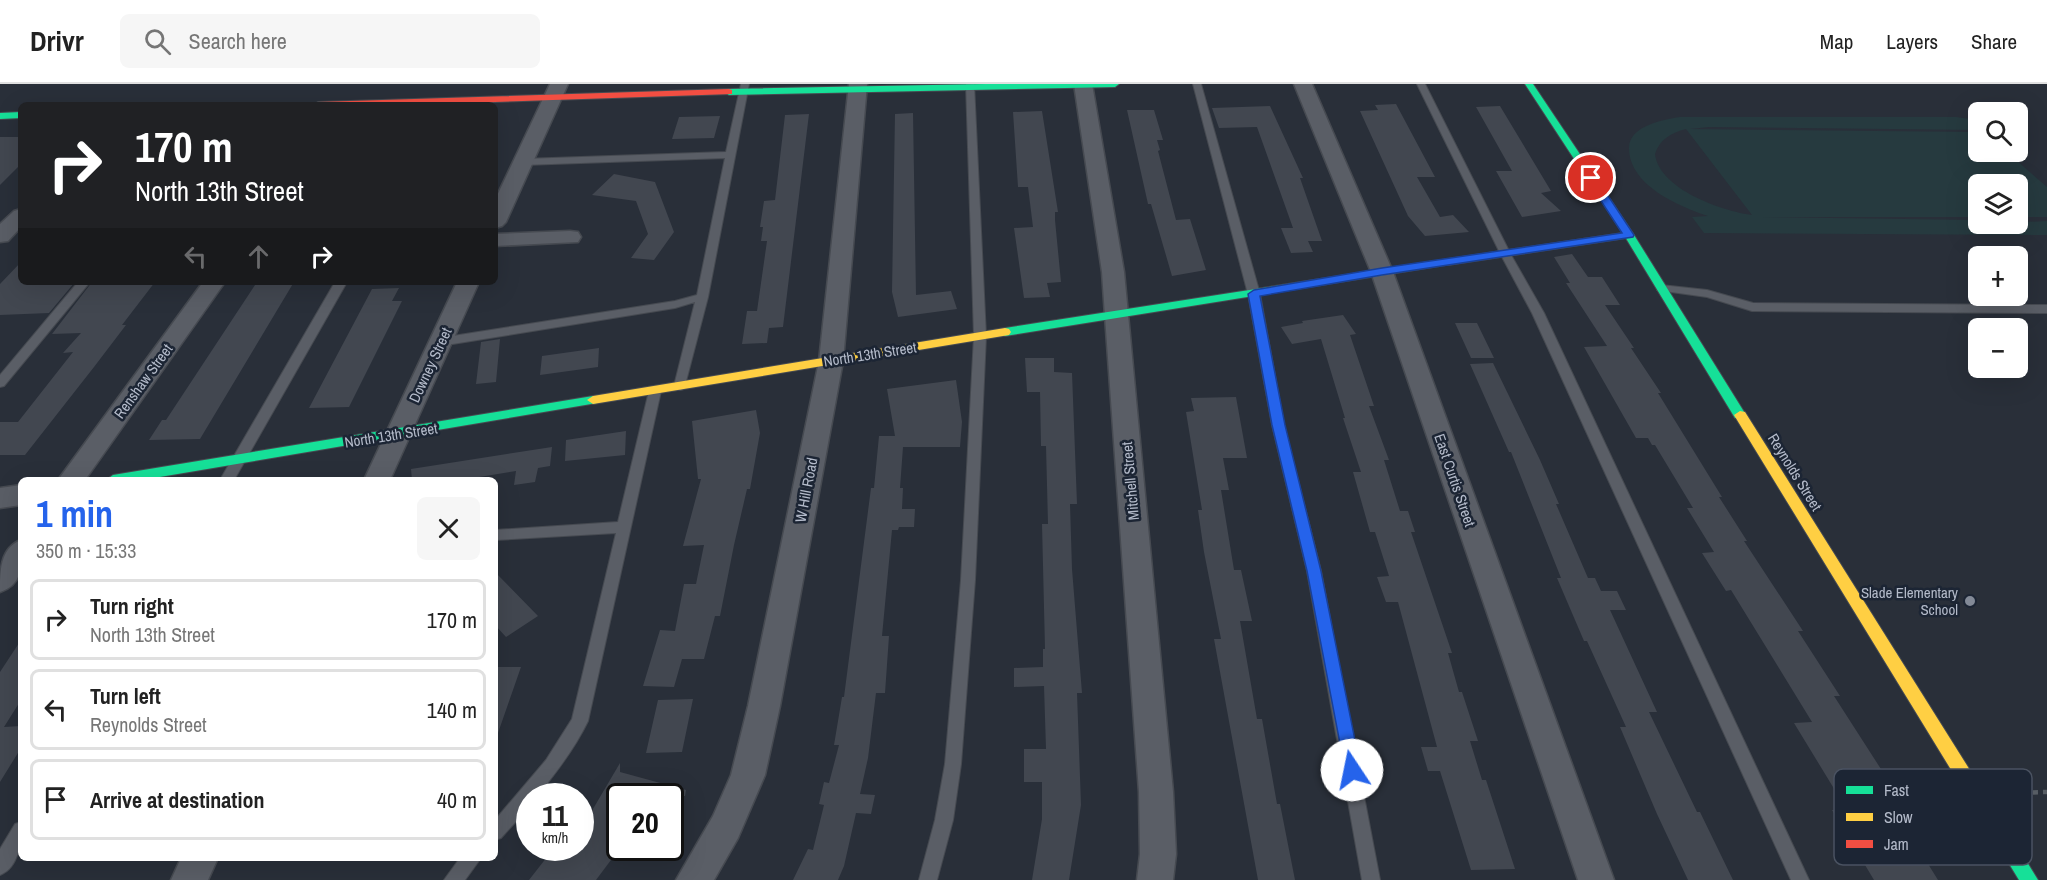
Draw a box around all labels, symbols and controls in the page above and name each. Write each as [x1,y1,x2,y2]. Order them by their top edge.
search box [120,14,540,68]
text: Drivr [30,22,84,60]
icon: search [141,25,174,58]
text: Search here [189,26,287,56]
text: Map [1820,27,1853,56]
text: Layers [1886,27,1938,56]
text: Share [1971,27,2017,56]
map controls [1968,102,2028,378]
button: search [1968,102,2028,162]
text: 170 m [135,119,233,175]
icon: right [36,126,114,204]
pin [1565,152,1616,203]
icon: arrive [1574,161,1607,194]
text: North 13th Street [135,173,304,209]
button: layers [1968,174,2028,234]
icon: left [179,240,212,273]
icon: ahead [242,240,275,273]
icon: right [305,240,338,273]
button: + [1968,246,2028,306]
button: − [1968,318,2028,378]
street label: Downey Street [403,323,457,406]
street label: North 13th Street [822,336,918,372]
street label: Renshaw Street [109,339,178,423]
street label: North 13th Street [343,417,439,453]
street label: Reynolds Street [1763,429,1827,515]
street label: East Curtis Street [1429,431,1481,530]
street label: Mitchell Street [1116,440,1144,521]
street label: W Hill Road [789,456,823,524]
text: 1 min [36,490,113,538]
button: close [417,497,480,560]
text: 350 m · 15:33 [36,537,136,564]
place label: Slade Elementary School [1861,582,1959,620]
text: Turn right [90,591,174,621]
marker: Slade Elementary School [1963,594,1977,608]
icon: right [39,603,72,636]
text: 170 m [427,605,477,635]
text: North 13th Street [90,621,215,648]
text: Turn left [90,681,161,711]
icon: left [39,693,72,726]
text: 140 m [427,695,477,725]
text: Reynolds Street [90,711,207,738]
position arrow [1320,738,1384,802]
legend [1834,769,2032,865]
text: Fast [1884,779,1909,801]
icon: arrive [39,783,72,816]
speed limit sign: 20 [606,783,684,861]
text: Arrive at destination [90,785,264,815]
text: 40 m [437,785,477,815]
text: 11 [542,795,568,835]
text: Slow [1884,806,1913,828]
text: km/h [542,827,568,848]
text: Jam [1884,833,1909,855]

